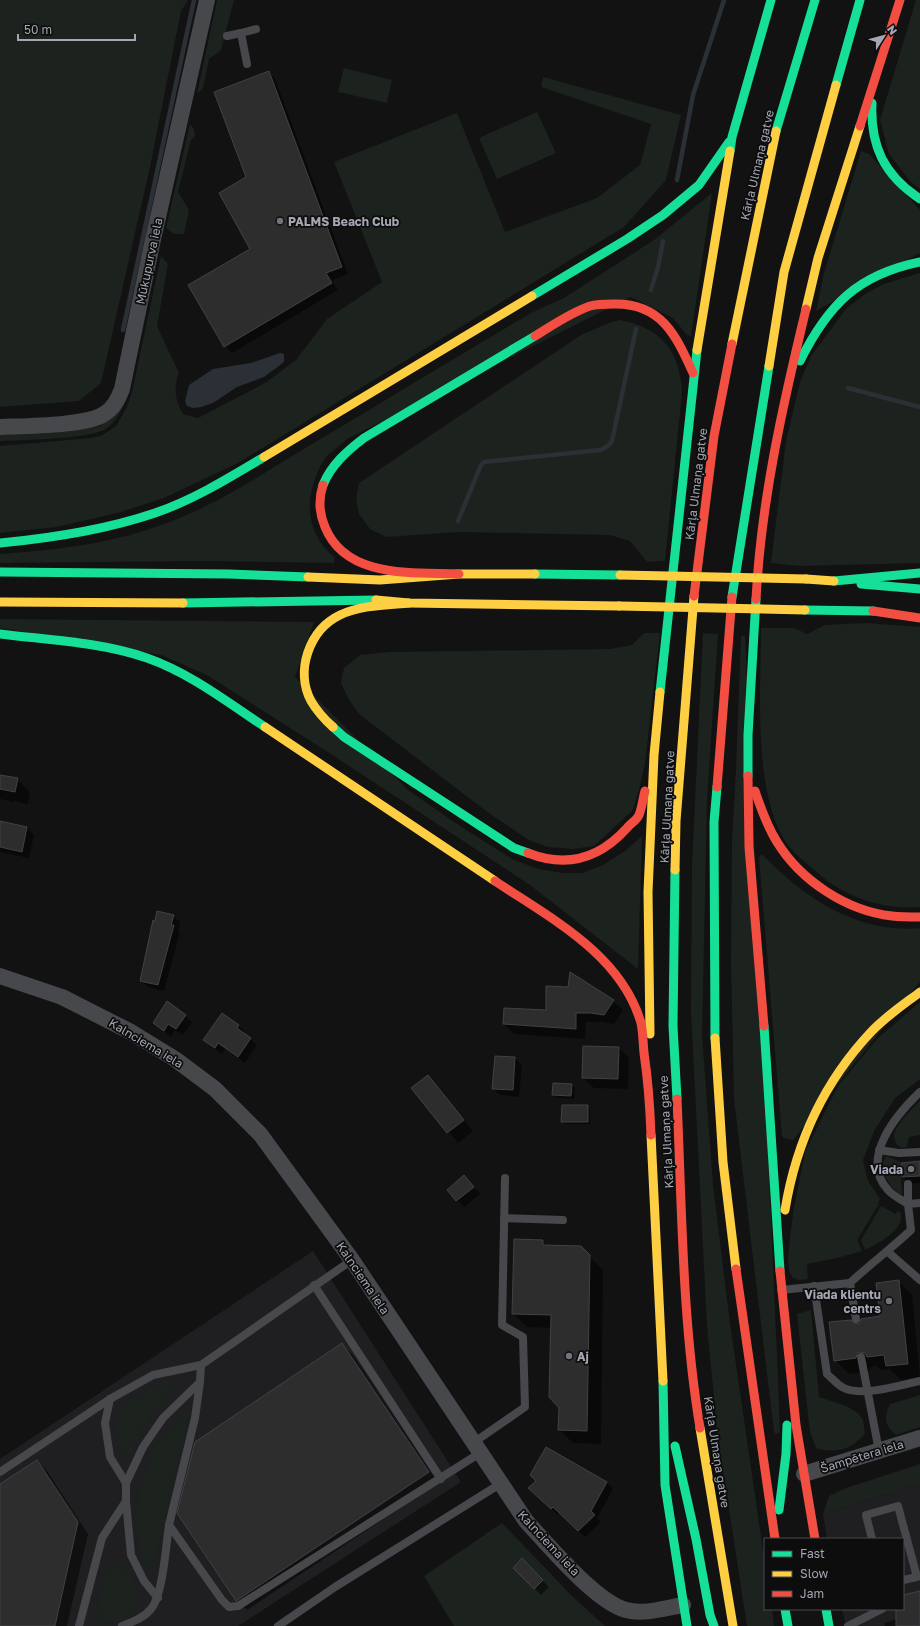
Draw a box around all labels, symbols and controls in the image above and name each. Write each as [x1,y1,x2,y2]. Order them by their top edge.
scale bar [18,16,135,42]
north arrow [864,16,904,56]
text: 50 m [24,22,52,37]
text: N [885,23,900,37]
street label: Kārļa Ulmaņa gatve [737,108,777,222]
place label: PALMS Beach Club [288,214,400,229]
street label: Mūkupurva iela [132,216,166,306]
marker: PALMS Beach Club [275,216,285,226]
street label: Kārļa Ulmaņa gatve [682,427,710,541]
street label: Kārļa Ulmaņa gatve [657,750,677,864]
street label: Kalnciema iela [106,1015,186,1071]
street label: Kārļa Ulmaņa gatve [656,1075,676,1189]
place label: Viada [870,1162,903,1177]
marker: Viada [906,1164,916,1174]
street label: Kalnciema iela [333,1239,393,1317]
place label: Viada klientu centrs [804,1287,881,1316]
marker: Viada klientu centrs [884,1296,894,1306]
place label: Aj [577,1349,589,1364]
marker: Aj [564,1351,574,1361]
street label: Kārļa Ulmaņa gatve [701,1395,733,1509]
street label: Šampētera iela [819,1436,905,1476]
street label: Kalnciema iela [515,1507,583,1579]
legend [764,1538,904,1610]
text: Fast [800,1546,825,1561]
text: Slow [800,1566,828,1581]
text: Jam [800,1586,824,1601]

